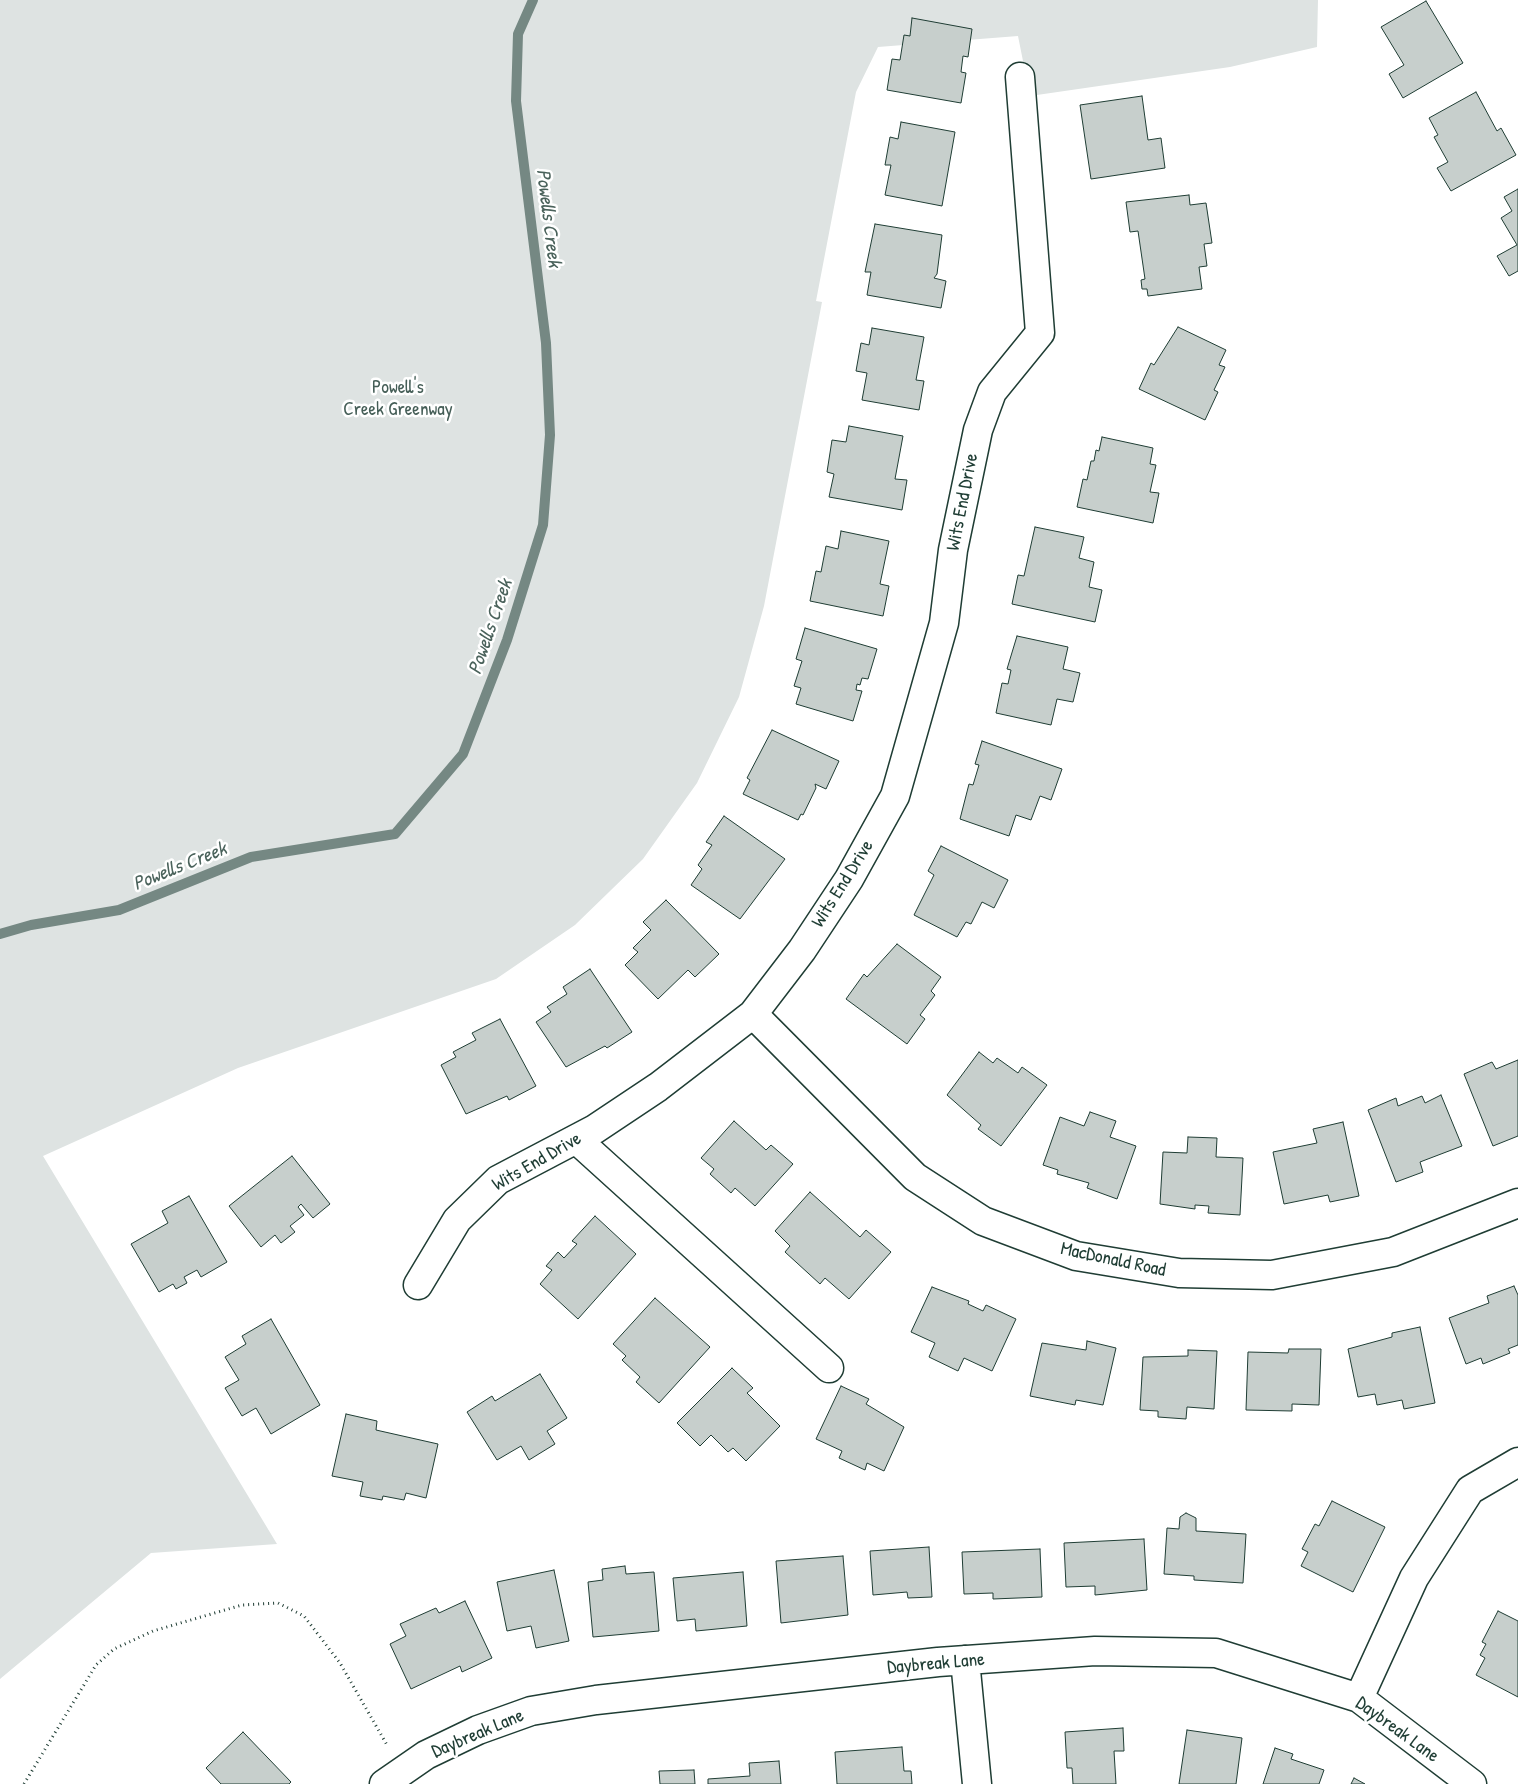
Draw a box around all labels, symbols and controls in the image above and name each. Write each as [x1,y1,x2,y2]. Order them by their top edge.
water label: Powells Creek [530,168,566,268]
park label: Powell's Creek Greenway [343,377,453,421]
street label: Wits End Drive [942,451,984,553]
water label: Powells Creek [464,576,518,678]
street label: Wits End Drive [807,836,879,932]
water label: Powells Creek [130,837,230,897]
street label: Wits End Drive [489,1127,585,1197]
street label: MacDonald Road [1058,1238,1168,1282]
street label: Daybreak Lane [886,1648,986,1680]
street label: Daybreak Lane [1351,1692,1443,1768]
street label: Daybreak Lane [429,1704,527,1764]

